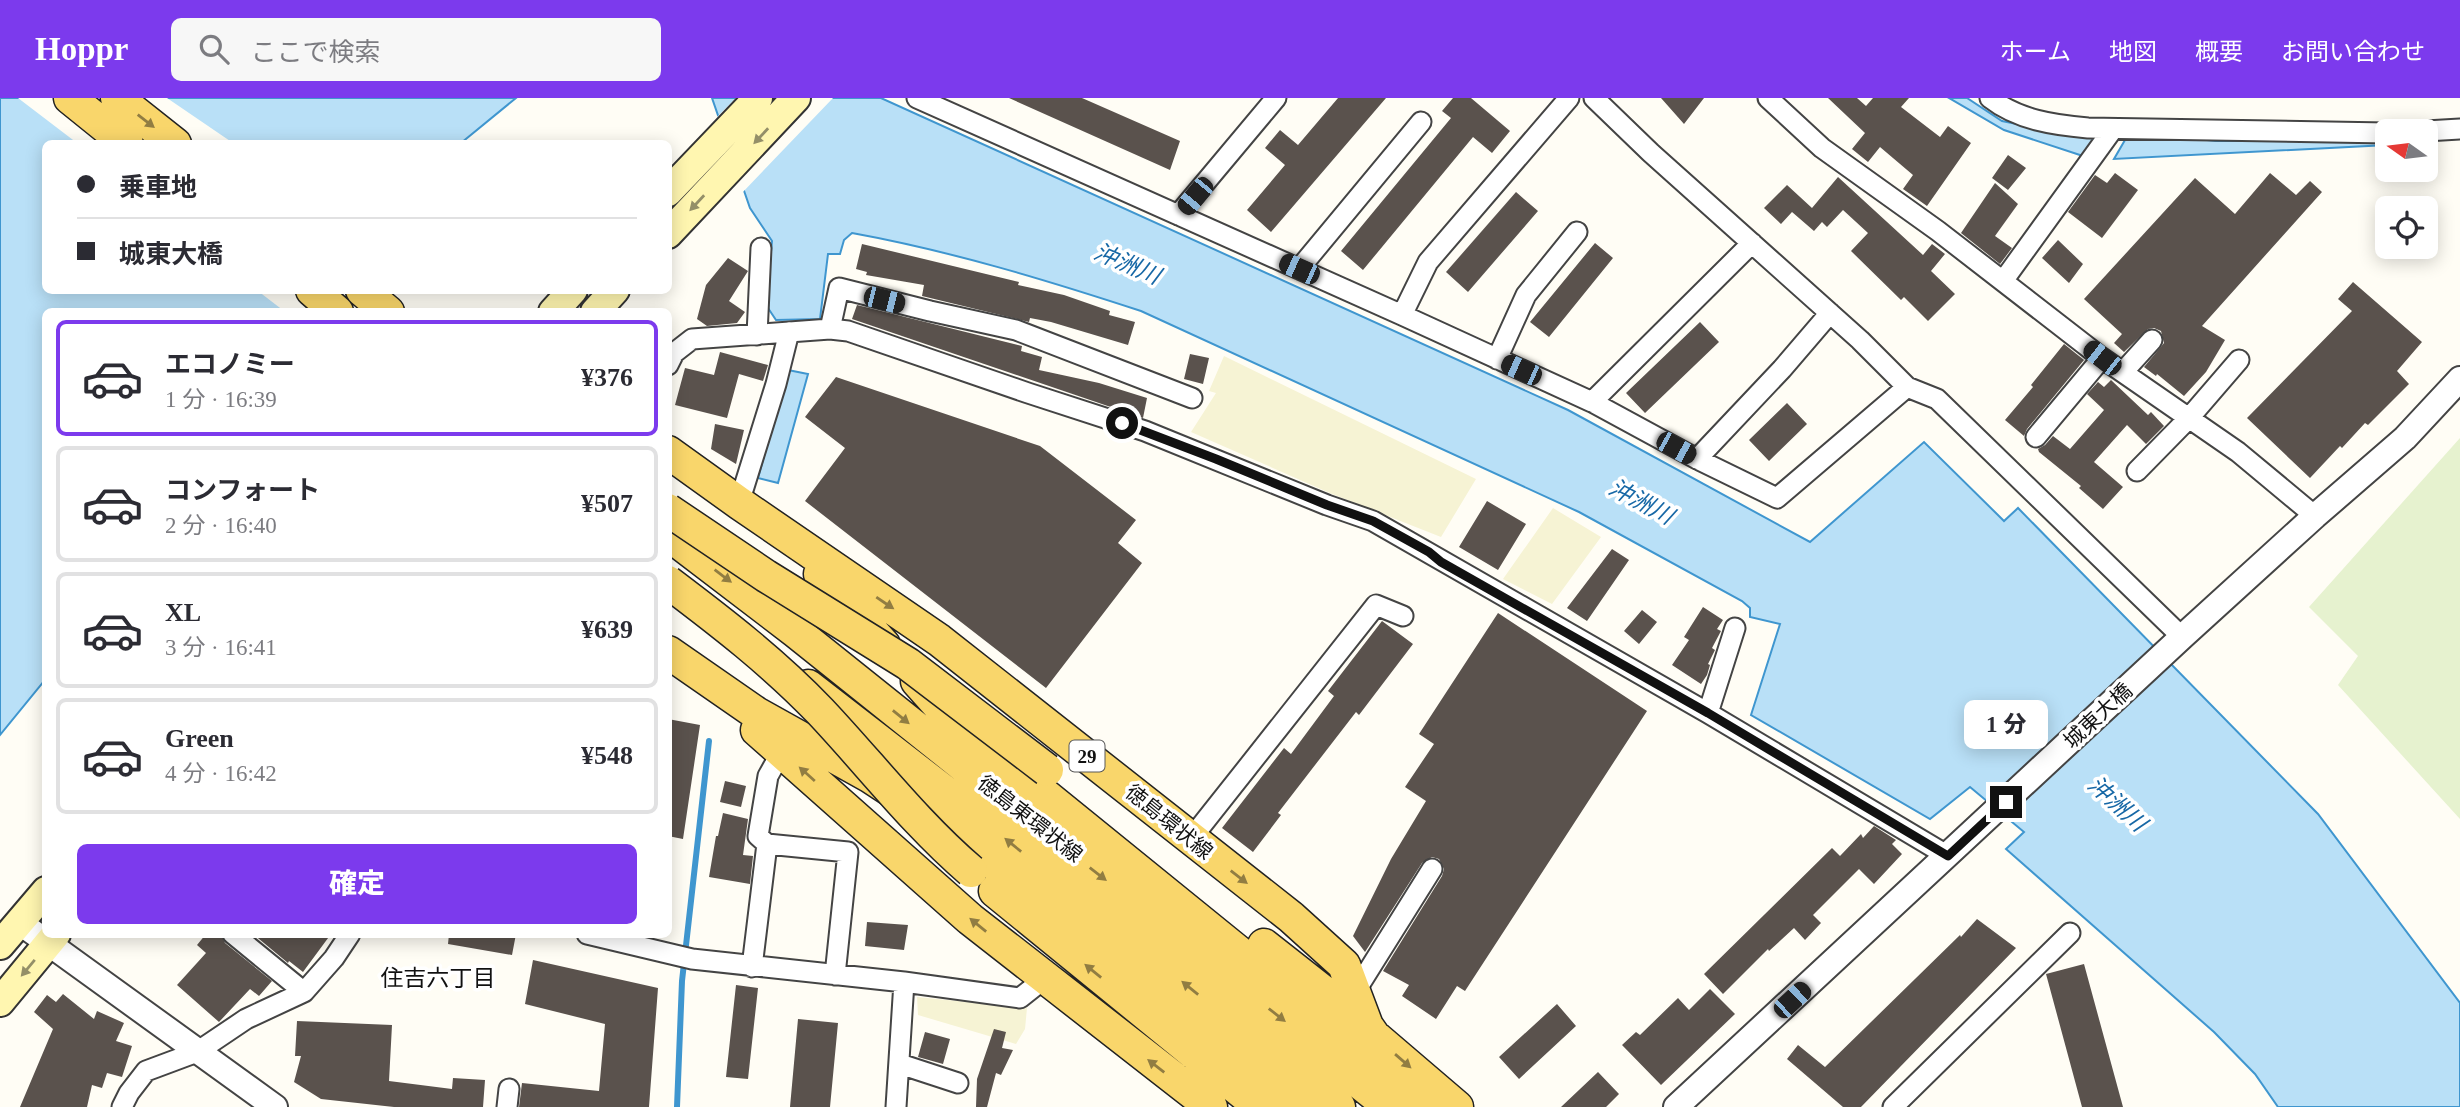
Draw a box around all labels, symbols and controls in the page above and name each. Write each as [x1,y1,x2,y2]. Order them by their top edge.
search box [171,18,661,81]
icon: search [195,30,233,68]
text: Hoppr [35,31,129,67]
text: ここで検索 [251,38,381,67]
text: ホーム [2000,39,2071,65]
text: 地図 [2109,39,2157,65]
text: 概要 [2195,39,2243,65]
text: お問い合わせ [2281,39,2425,65]
one-way arrow [136,113,154,128]
north arrow [2375,119,2438,182]
map controls [2375,119,2438,259]
one-way arrow [753,127,769,144]
text: 乗車地 [119,173,197,202]
car [1174,173,1217,219]
one-way arrow [689,195,705,212]
button: locate [2375,196,2438,259]
water label: 沖洲川 [1090,239,1166,290]
text: 城東大橋 [119,240,223,269]
car [1276,251,1323,287]
car [862,285,907,315]
car [2079,337,2126,379]
icon: car [81,347,144,410]
text: エコノミー [165,350,295,379]
car [1498,352,1545,388]
text: ¥376 [581,363,633,392]
text: 1 分 · 16:39 [165,387,277,412]
route start [1106,407,1138,439]
car [1653,429,1700,467]
icon: car [81,473,144,536]
water label: 沖洲川 [1605,475,1680,531]
text: コンフォート [165,476,320,505]
text: ¥507 [581,489,633,518]
text: 2 分 · 16:40 [165,513,277,538]
one-way arrow [713,568,731,583]
one-way arrow [876,596,894,610]
text: XL [165,598,201,627]
icon: car [81,599,144,662]
text: ¥639 [581,615,633,644]
text: 3 分 · 16:41 [165,635,277,660]
street label: 城東大橋 [2059,679,2137,753]
callout: 1 分 [1964,700,2048,750]
one-way arrow [892,709,910,724]
text: 1 分 [1986,712,2026,737]
text: Green [165,724,234,753]
icon: car [81,725,144,788]
road number: 29 [1070,740,1104,772]
text: ¥548 [581,741,633,770]
text: 4 分 · 16:42 [165,761,277,786]
one-way arrow [799,767,816,782]
street label: 徳島東環状線 [973,771,1087,867]
water label: 沖洲川 [2083,772,2153,838]
street label: 徳島環状線 [1121,780,1217,864]
route end [1990,786,2022,818]
one-way arrow [1004,838,1022,853]
button: 確定 [77,844,637,924]
one-way arrow [1089,866,1107,881]
one-way arrow [1230,870,1248,885]
one-way arrow [969,918,986,933]
one-way arrow [20,959,36,977]
one-way arrow [1084,964,1101,979]
district label: 住吉六丁目 [381,966,496,991]
car [1770,978,1815,1022]
one-way arrow [1182,980,1200,995]
one-way arrow [1267,1007,1285,1022]
one-way arrow [1393,1053,1411,1068]
one-way arrow [1148,1058,1166,1073]

